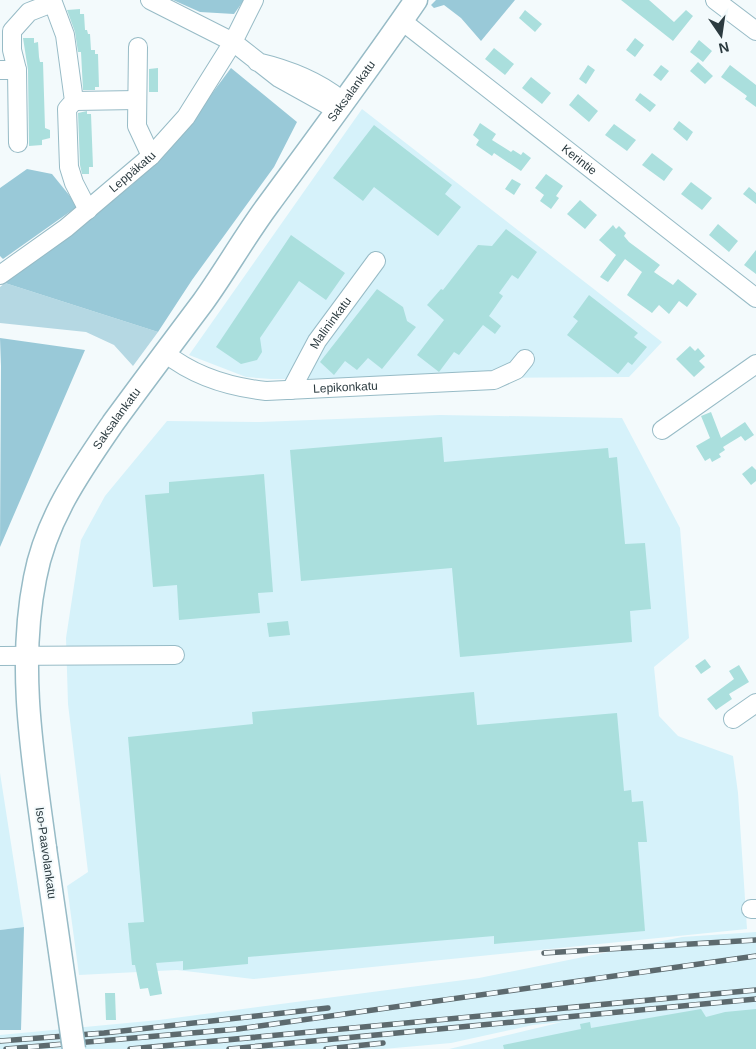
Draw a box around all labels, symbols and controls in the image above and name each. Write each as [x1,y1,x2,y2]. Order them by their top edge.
north arrow [696,10,746,60]
text: N [717,39,731,57]
street label: Saksalankatu [325,58,378,125]
street label: Kerintie [559,142,600,178]
street label: Leppäkatu [106,149,159,195]
street label: Malininkatu [307,294,354,351]
street label: Lepikonkatu [313,379,378,396]
street label: Saksalankatu [90,385,143,452]
street label: Iso-Paavolankatu [33,806,59,900]

